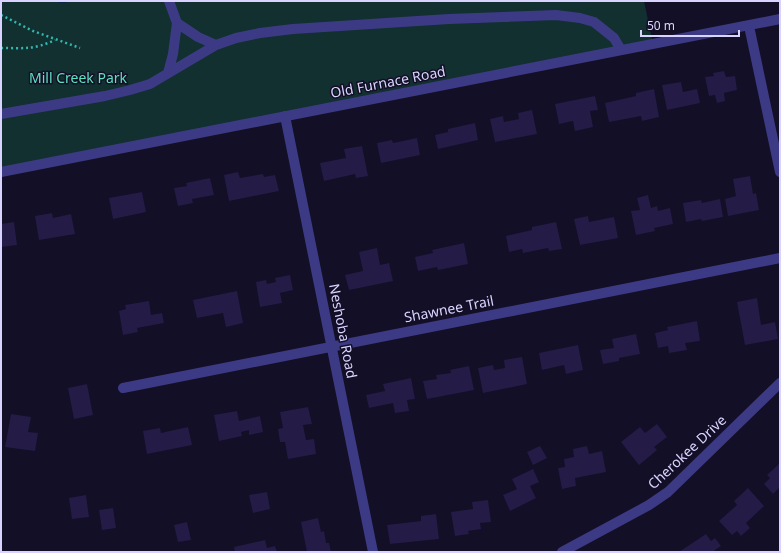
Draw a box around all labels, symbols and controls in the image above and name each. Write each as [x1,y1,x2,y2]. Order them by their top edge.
scale bar [641,12,739,38]
text: 50 m [647,17,675,34]
street label: Old Furnace Road [329,61,447,102]
park label: Mill Creek Park [29,68,128,87]
street label: Neshoba Road [325,282,362,380]
street label: Shawnee Trail [402,291,495,327]
street label: Cherokee Drive [643,410,730,493]

